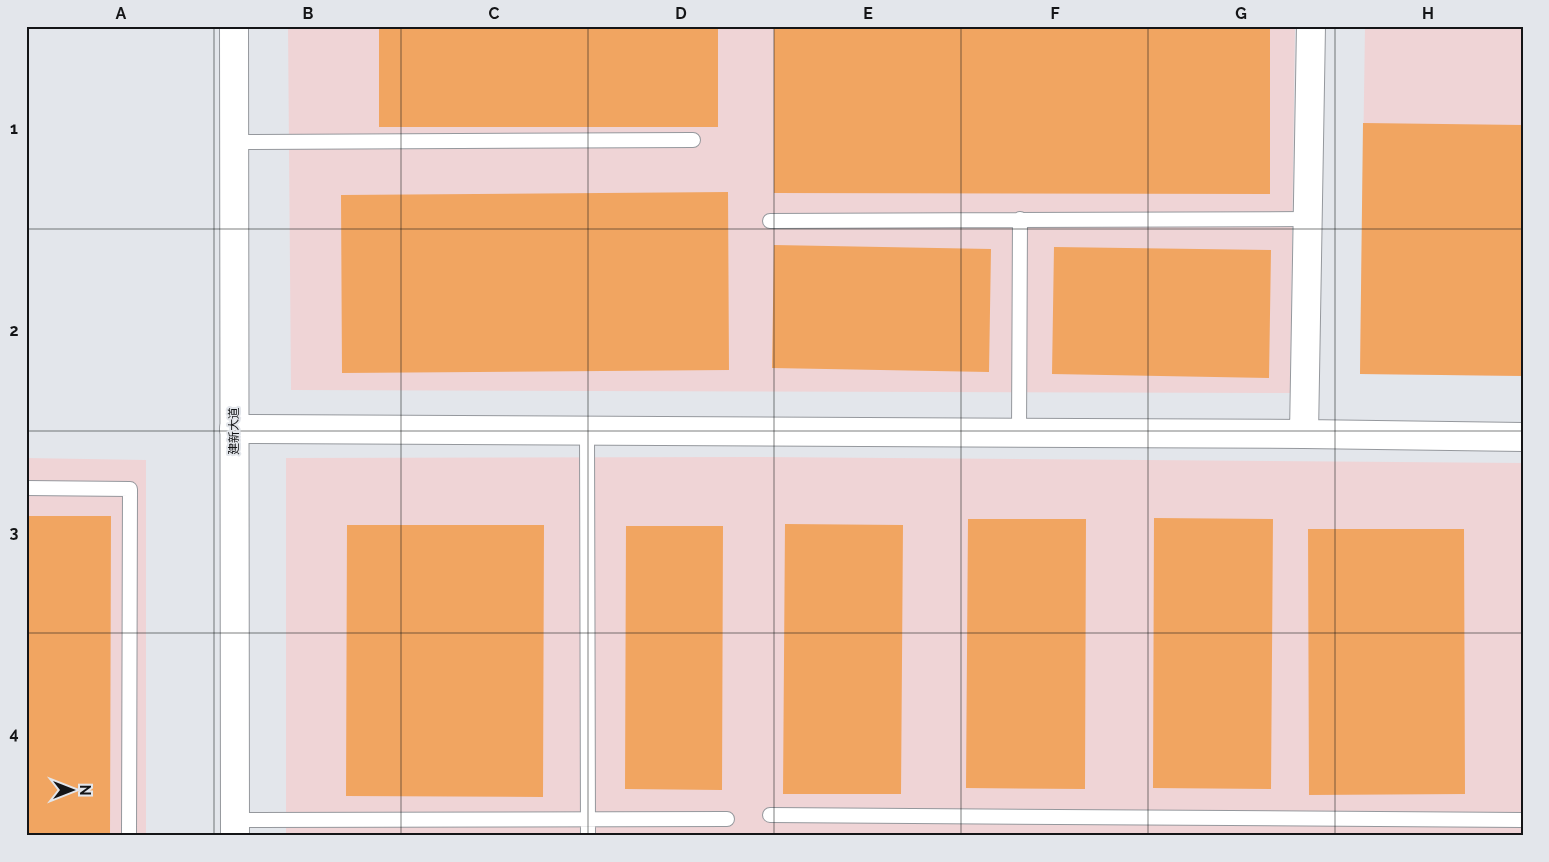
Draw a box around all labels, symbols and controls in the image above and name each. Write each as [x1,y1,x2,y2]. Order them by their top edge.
text: A [116,4,127,23]
text: B [303,4,314,23]
text: C [489,4,500,23]
text: D [675,4,687,23]
text: E [863,4,873,23]
text: F [1050,4,1060,23]
text: G [1235,4,1247,23]
text: H [1422,4,1434,23]
text: 1 [10,119,18,138]
text: 2 [9,321,19,340]
street label: 建新大道 [227,407,241,455]
text: 3 [10,523,19,542]
text: 4 [9,724,19,743]
north arrow [48,764,98,814]
text: N [77,785,93,795]

